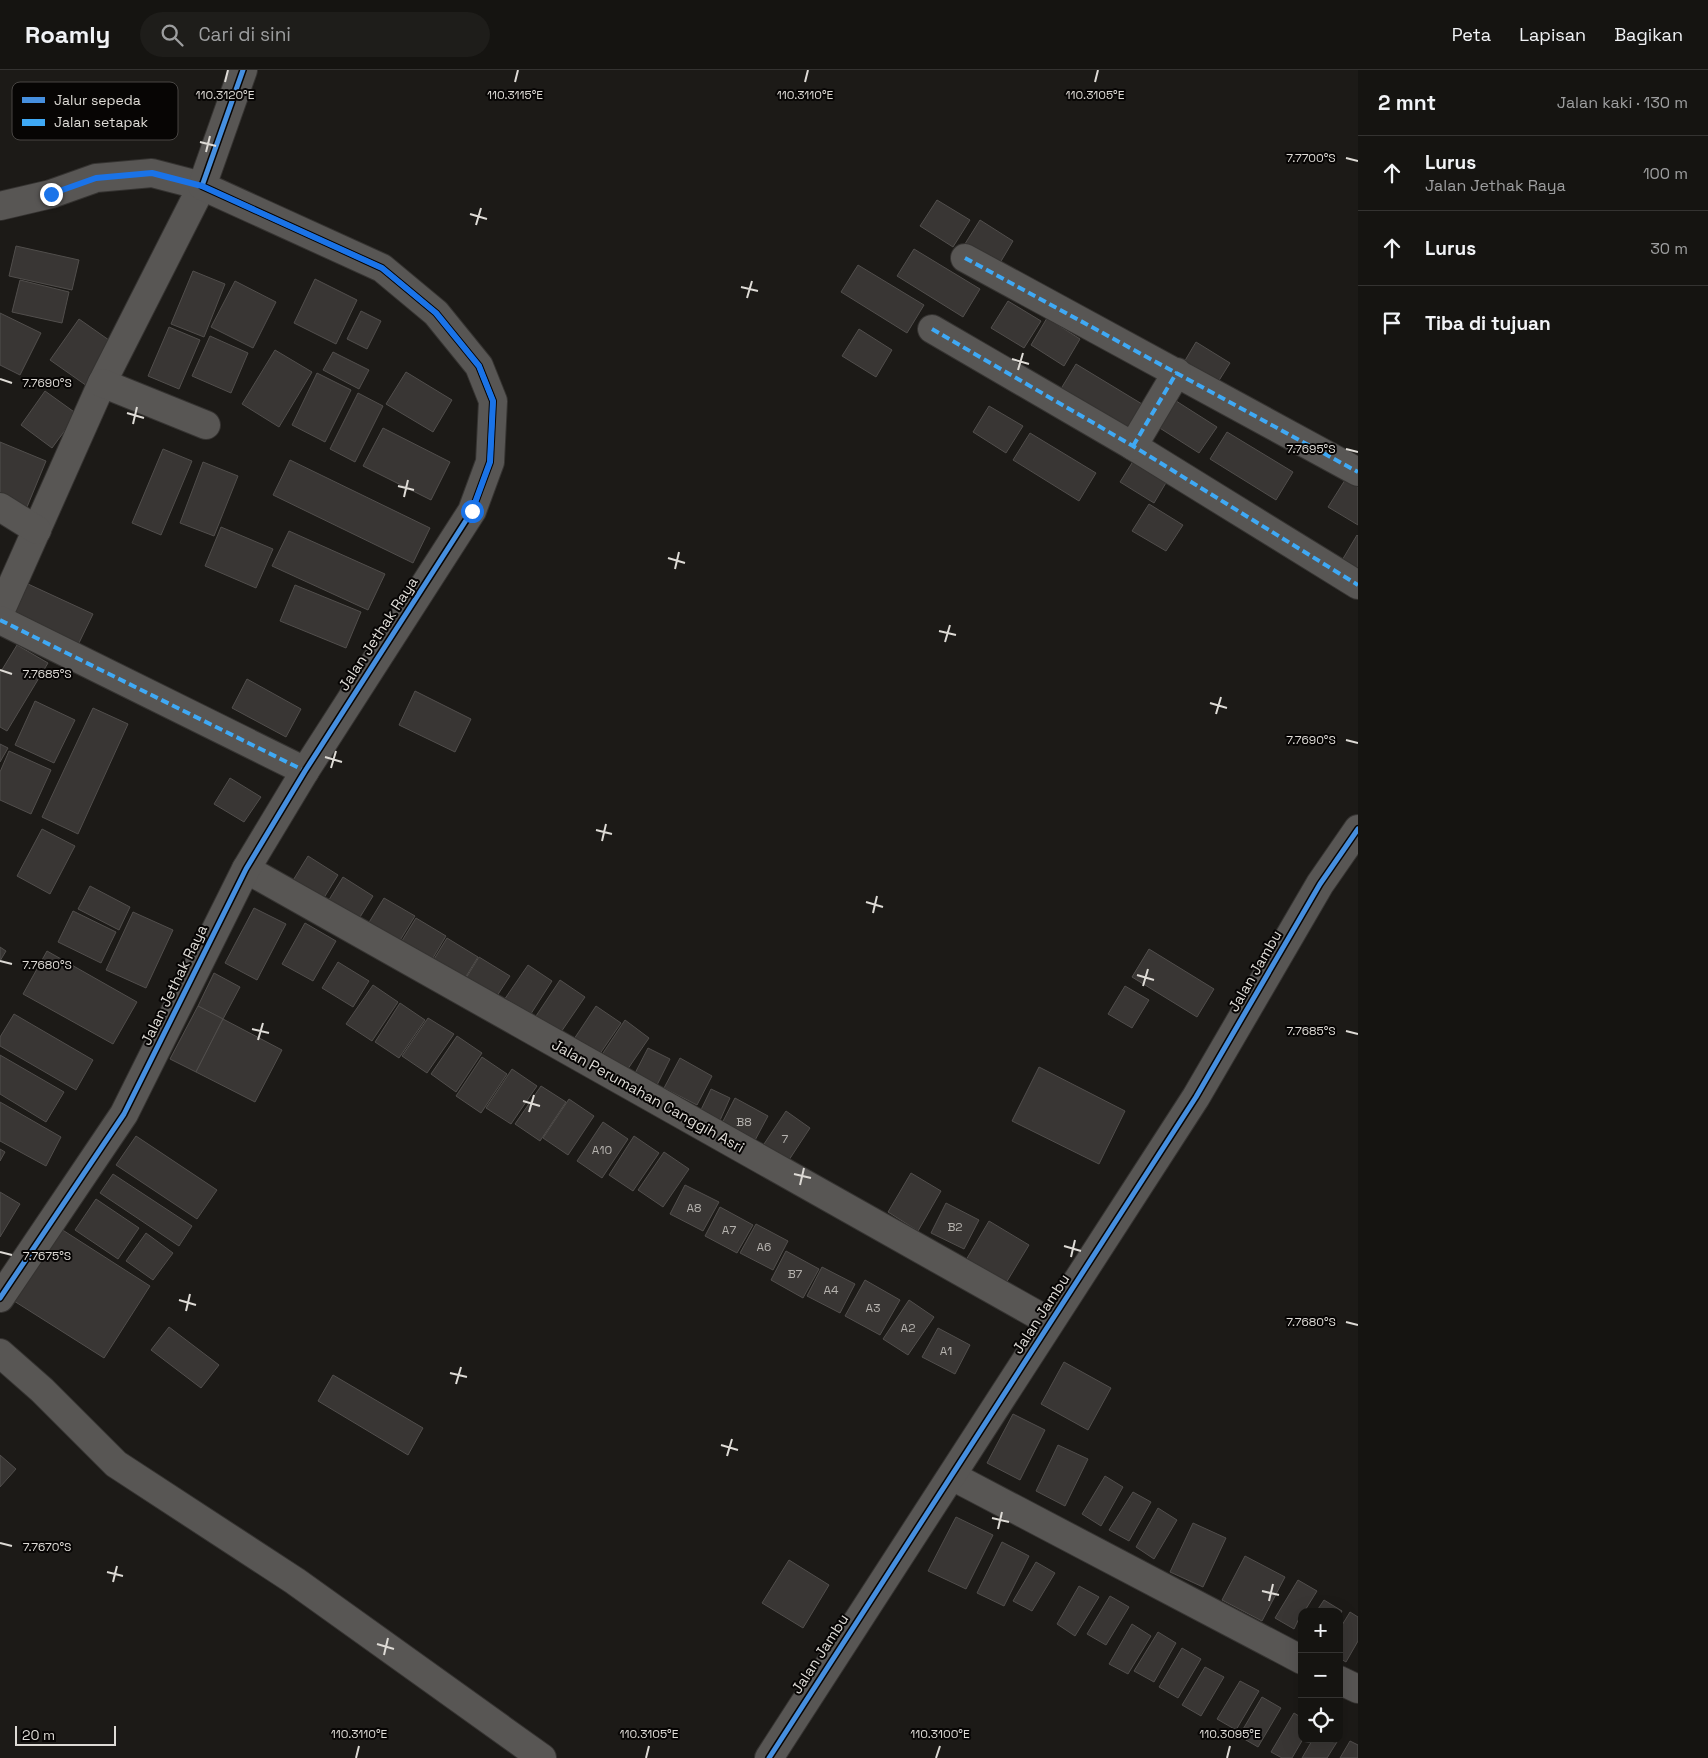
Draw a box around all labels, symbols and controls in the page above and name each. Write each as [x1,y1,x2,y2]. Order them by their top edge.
search box [140,12,490,57]
text: Roamly [25,19,110,50]
icon: search [158,21,186,49]
text: Cari di sini [198,22,291,47]
text: Peta [1452,23,1491,46]
text: Lapisan [1519,23,1586,46]
text: Bagikan [1614,23,1683,46]
legend [12,82,178,140]
text: 110.3120°E [196,87,255,103]
text: 110.3115°E [487,87,543,103]
text: 110.3110°E [777,87,834,103]
text: 110.3105°E [1066,87,1125,103]
text: 2 mnt [1378,89,1436,116]
text: Jalur sepeda [54,91,141,109]
text: Jalan kaki · 130 m [1557,92,1688,113]
text: Jalan setapak [54,113,149,131]
text: 7.7700°S [1286,150,1336,166]
text: Lurus [1425,150,1476,175]
icon: ahead [1378,159,1406,187]
text: 100 m [1643,163,1688,184]
text: Jalan Jethak Raya [1425,175,1566,196]
route end [40,183,63,206]
icon: ahead [1378,234,1406,262]
text: Lurus [1425,236,1476,261]
text: 30 m [1650,238,1688,259]
icon: arrive [1378,309,1406,337]
text: Tiba di tujuan [1425,311,1551,336]
text: 7.7690°S [22,375,72,391]
text: 7.7695°S [1286,441,1336,457]
route start [461,500,484,523]
street label: Jalan Jethak Raya [334,573,422,694]
text: 7.7685°S [22,666,72,682]
text: 7.7690°S [1286,732,1336,748]
street label: Jalan Jethak Raya [136,921,211,1048]
street label: Jalan Jambu [1223,926,1286,1015]
text: 7.7680°S [22,957,72,973]
text: 7.7685°S [1286,1023,1336,1039]
street label: Jalan Perumahan Canggih Asri [549,1035,748,1157]
house number: B8 [736,1114,752,1130]
house number: 7 [782,1131,789,1147]
house number: A10 [592,1142,612,1158]
house number: A8 [686,1200,702,1216]
house number: B2 [947,1219,963,1235]
house number: A7 [722,1222,736,1238]
house number: A6 [757,1239,771,1255]
text: 7.7675°S [23,1248,71,1264]
house number: B7 [788,1266,803,1282]
street label: Jalan Jambu [1008,1270,1073,1357]
house number: A4 [823,1282,839,1298]
house number: A3 [866,1300,880,1316]
text: 7.7680°S [1286,1314,1336,1330]
house number: A2 [901,1320,915,1336]
house number: A1 [940,1343,952,1359]
text: 7.7670°S [23,1539,71,1555]
map controls [1298,1608,1343,1743]
button: + [1298,1608,1343,1653]
street label: Jalan Jambu [787,1610,852,1697]
button: − [1298,1653,1343,1698]
button: locate [1298,1698,1343,1743]
scale bar [15,1723,116,1746]
text: 20 m [22,1726,55,1744]
text: 110.3110°E [331,1726,388,1742]
text: 110.3105°E [620,1726,679,1742]
text: 110.3100°E [910,1726,970,1742]
text: 110.3095°E [1199,1726,1261,1742]

